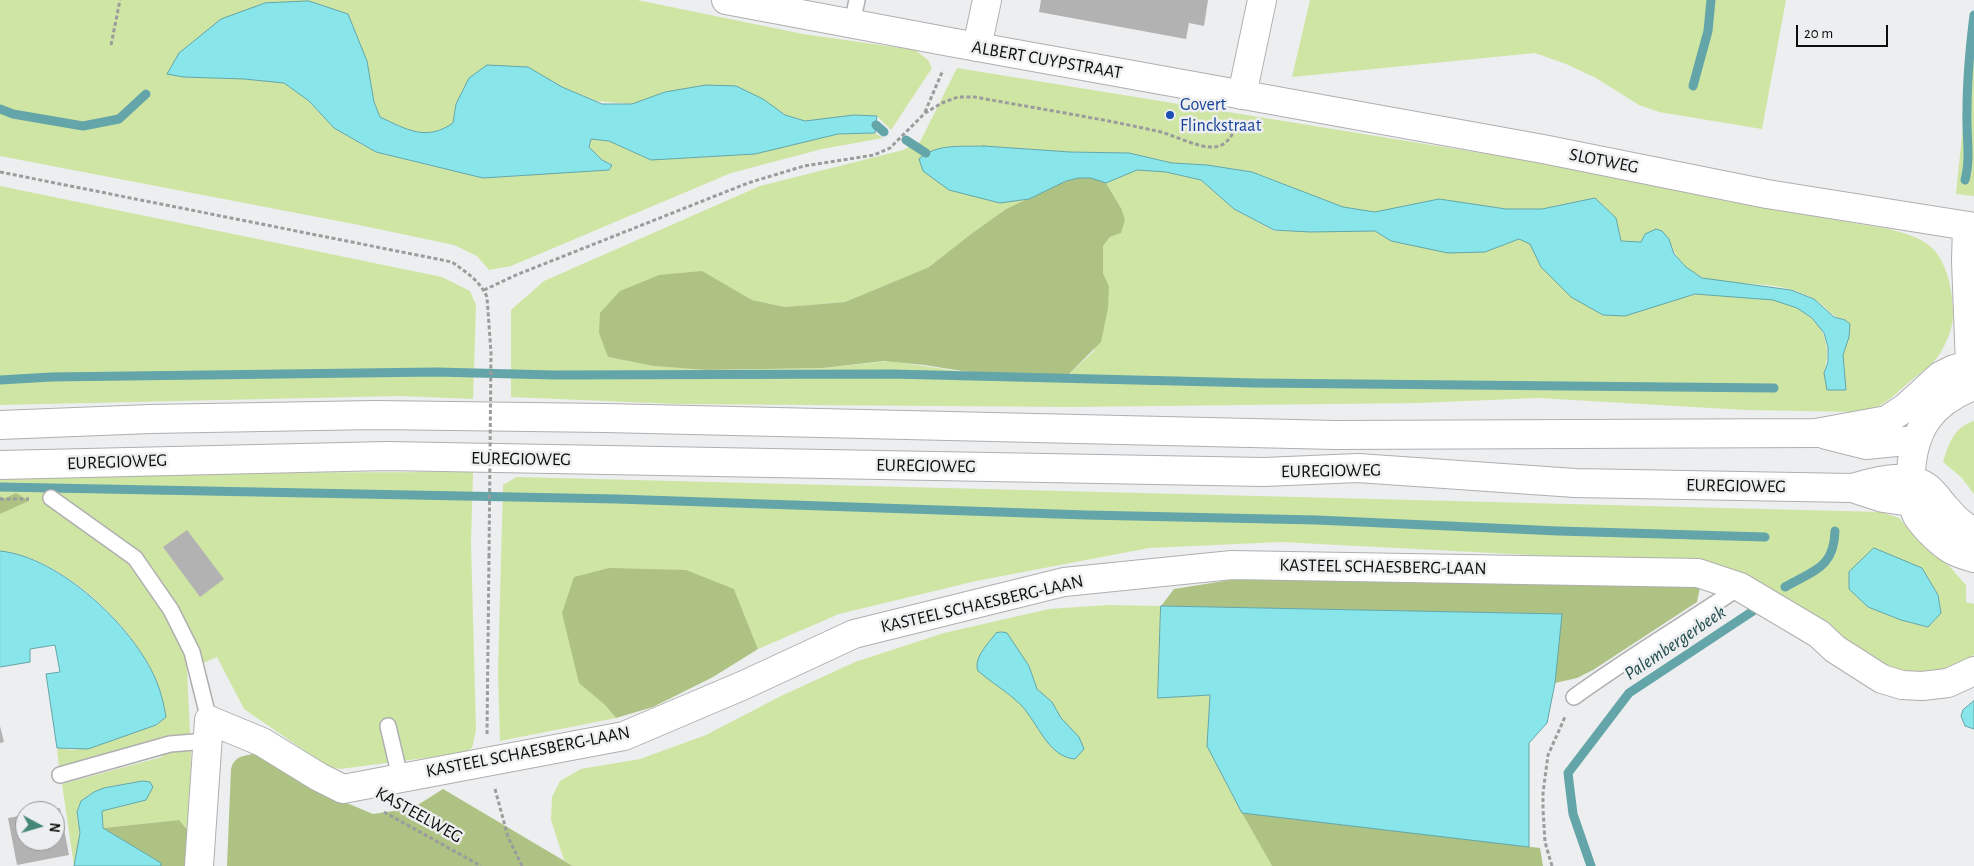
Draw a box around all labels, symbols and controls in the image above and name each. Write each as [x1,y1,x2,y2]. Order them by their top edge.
scale bar [1799,15,1892,47]
text: 20 m [1804,26,1833,41]
street label: ALBERT CUYPSTRAAT [970,36,1124,84]
place label: Govert Flinckstraat [1180,94,1261,136]
marker: Govert Flinckstraat [1164,109,1176,121]
street label: SLOTWEG [1568,144,1640,178]
street label: EUREGIOWEG [471,447,571,471]
street label: EUREGIOWEG [67,449,167,475]
street label: EUREGIOWEG [876,454,976,478]
street label: EUREGIOWEG [1281,459,1381,483]
street label: EUREGIOWEG [1686,474,1786,498]
street label: KASTEEL SCHAESBERG-LAAN [1279,554,1487,580]
street label: KASTEEL SCHAESBERG-LAAN [879,570,1085,638]
water label: Palembergerbeek [1620,601,1730,685]
street label: KASTEEL SCHAESBERG-LAAN [424,722,632,782]
street label: KASTEELWEG [372,782,466,848]
north arrow [15,801,65,851]
text: N [46,822,61,833]

